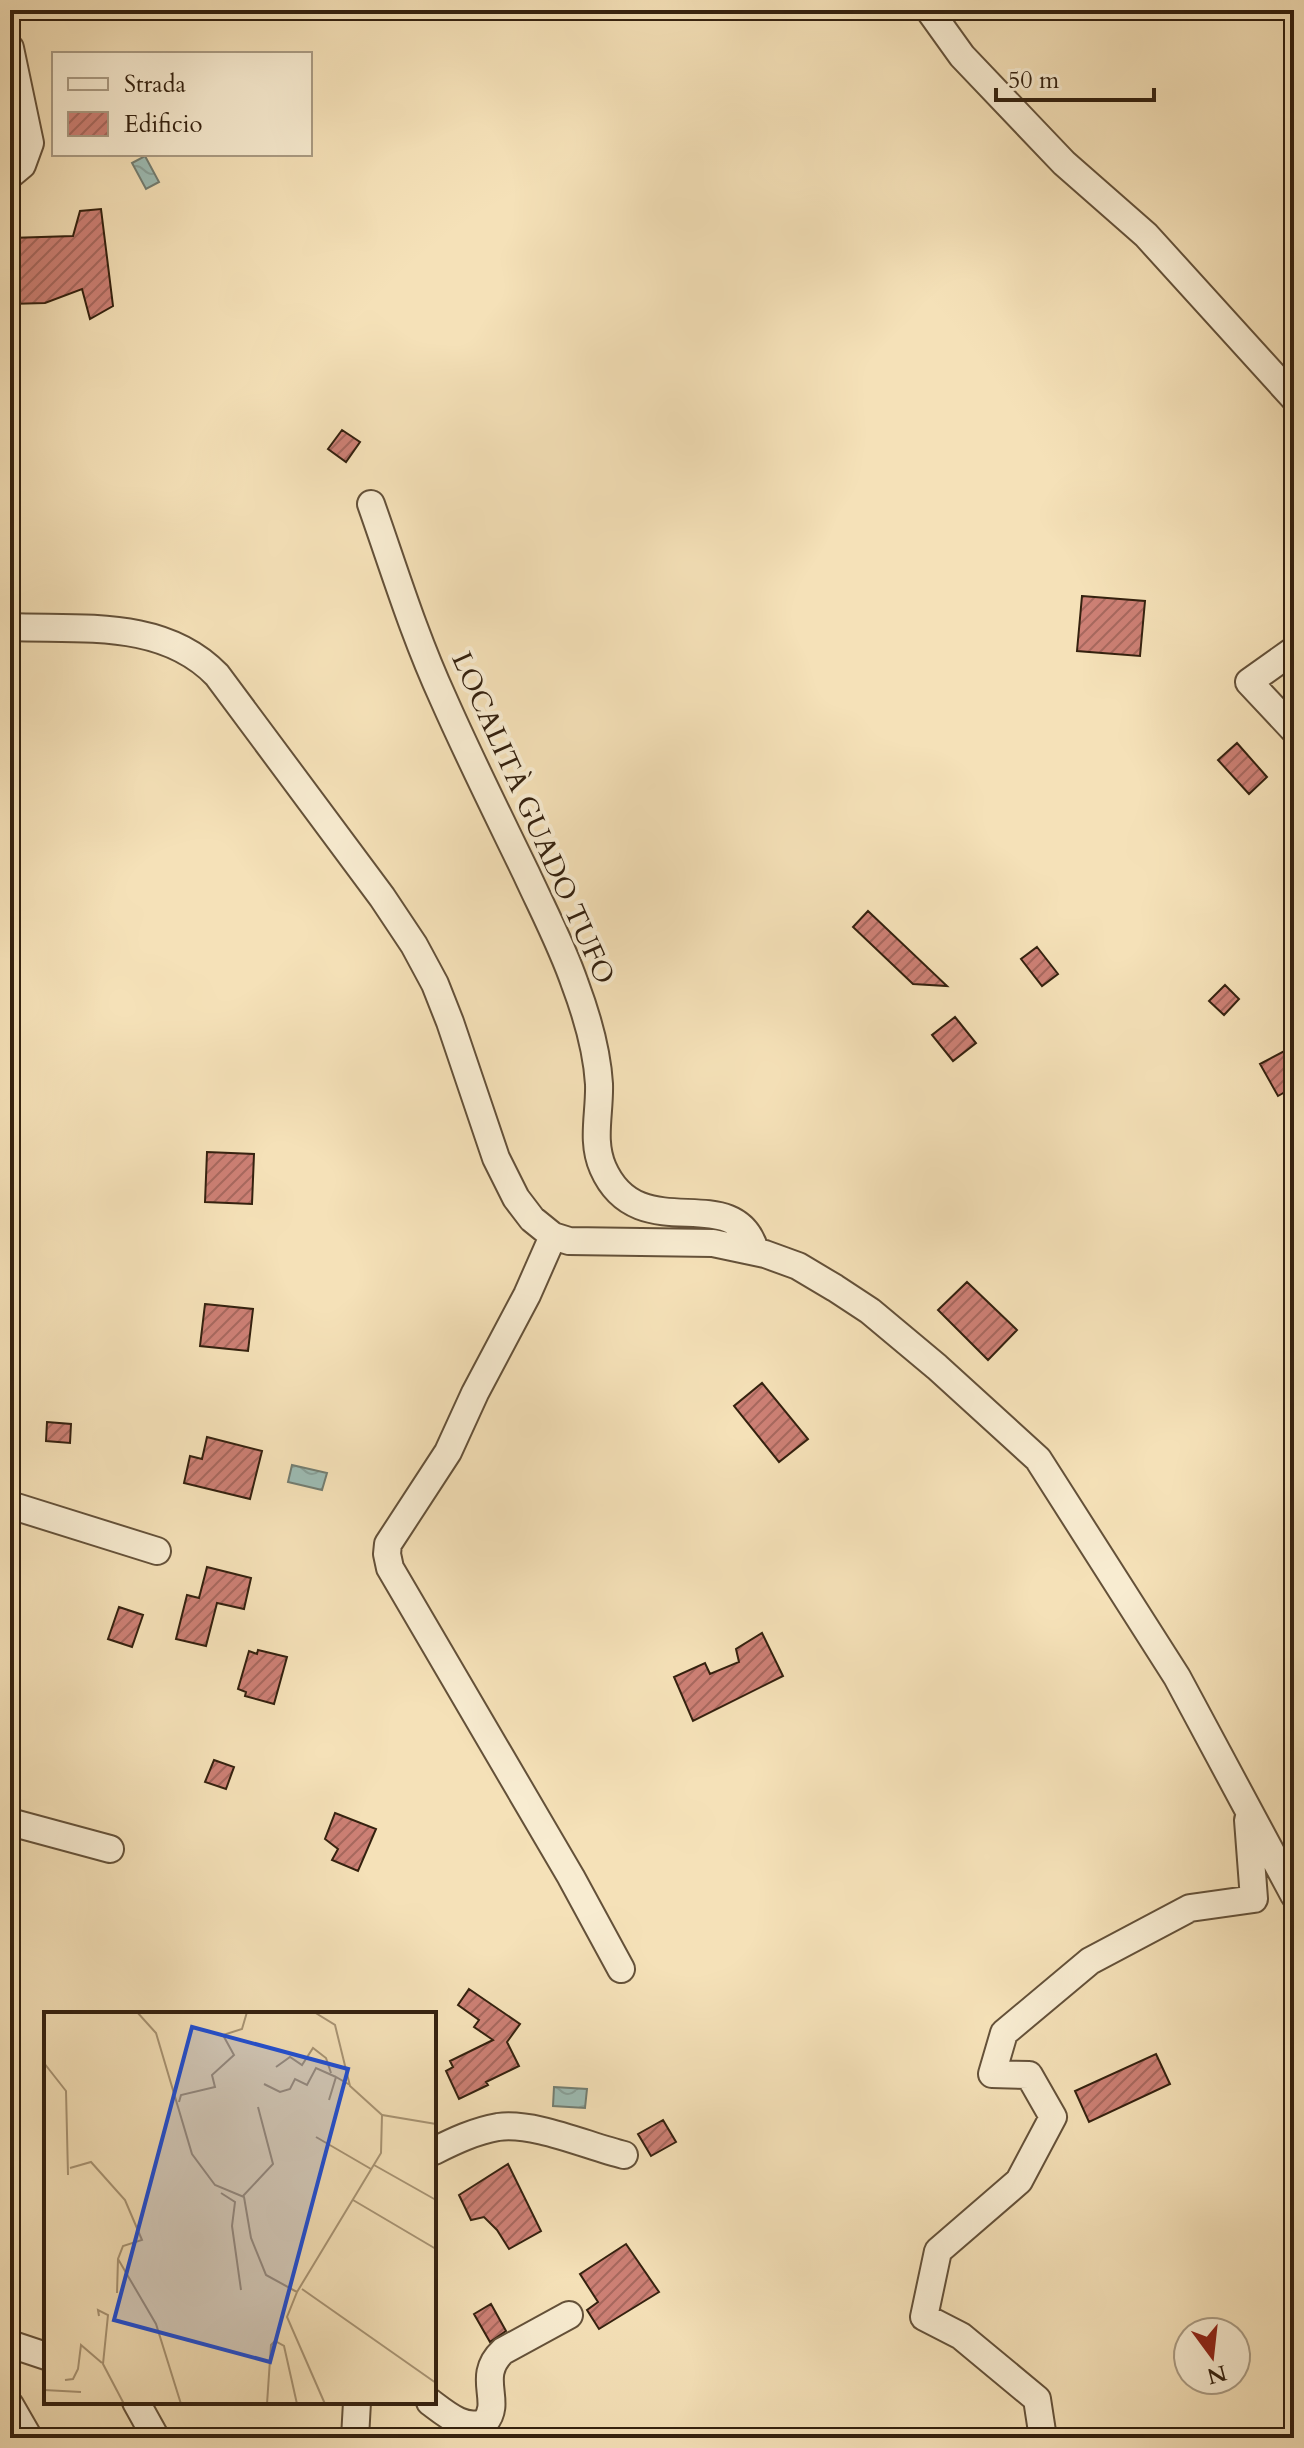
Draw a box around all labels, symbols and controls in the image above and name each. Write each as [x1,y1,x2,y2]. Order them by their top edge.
legend [52,52,312,156]
scale bar [996,52,1154,102]
text: 50 m [1008,64,1060,97]
text: Strada [124,68,187,101]
text: Edificio [124,108,203,141]
street label: LOCALITÀ GUADO TUFO [442,646,624,990]
inset map [44,2012,436,2404]
north arrow [1172,2316,1252,2396]
text: N [1204,2357,1230,2391]

